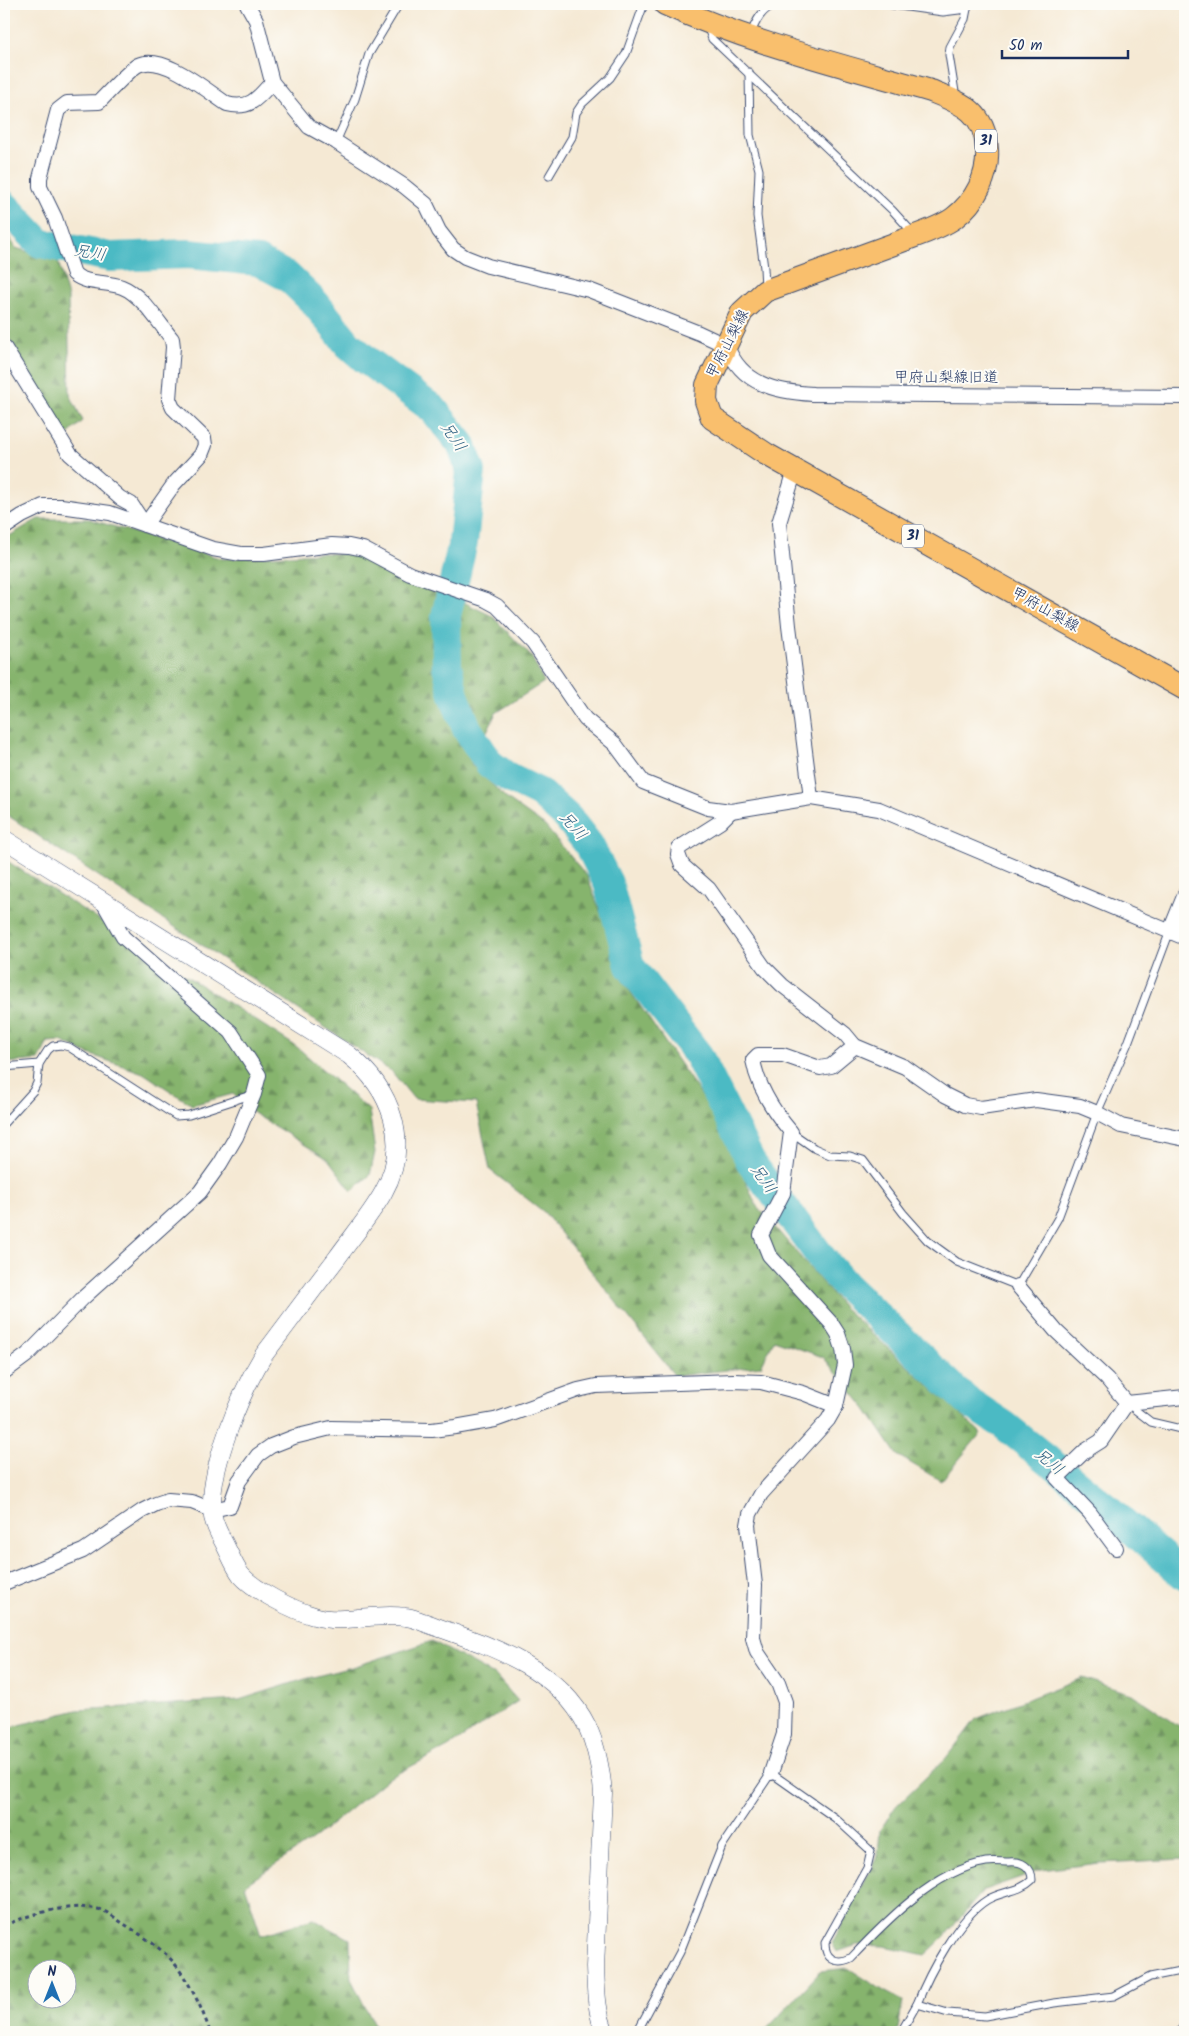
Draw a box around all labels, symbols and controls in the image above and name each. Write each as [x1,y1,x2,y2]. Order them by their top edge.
scale bar [1002,28,1128,60]
text: 50 m [1009,34,1043,58]
road number: 31 [975,130,997,152]
water label: 兄川 [72,238,108,268]
street label: 甲府山梨線 [700,305,756,383]
street label: 甲府山梨線旧道 [893,366,999,390]
water label: 兄川 [434,417,472,457]
road number: 31 [902,524,924,548]
street label: 甲府山梨線 [1006,581,1084,639]
water label: 兄川 [553,806,593,846]
water label: 兄川 [744,1159,782,1199]
water label: 兄川 [1029,1442,1069,1482]
north arrow [28,1958,78,2008]
text: N [48,1961,57,1983]

